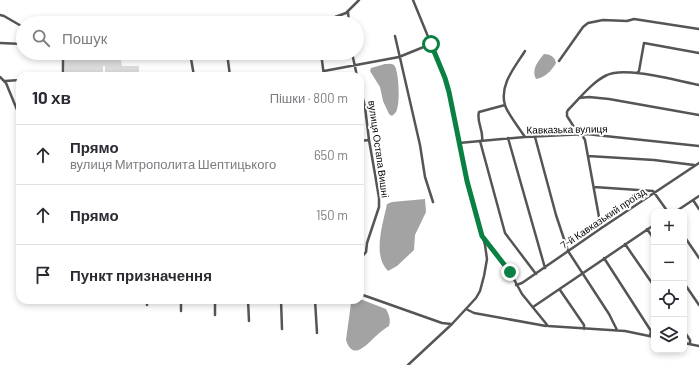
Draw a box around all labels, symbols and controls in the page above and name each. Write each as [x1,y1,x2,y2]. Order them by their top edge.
search box [16,16,364,60]
icon: search [30,27,52,49]
text: Пошук [62,29,107,47]
route start [422,35,440,53]
text: 10 хв [32,87,71,107]
text: Пішки · 800 m [270,90,348,106]
street label: вулиця Остапа Вишні [366,100,392,198]
street label: Кавказька вулиця [526,122,608,136]
text: Прямо [70,138,119,156]
icon: ahead [32,144,54,166]
text: 650 m [314,147,348,163]
text: вулиця Митрополита Шептицького [70,156,276,172]
street label: 7-й Кавказький проїзд [558,185,648,251]
icon: ahead [32,204,54,226]
text: Прямо [70,206,119,224]
text: 150 m [316,207,348,223]
map controls [651,209,687,353]
button: + [651,209,687,245]
button: − [651,245,687,281]
route end [501,263,519,281]
icon: arrive [32,264,54,286]
text: Пункт призначення [70,266,212,284]
button: locate [651,281,687,317]
button: layers [651,317,687,353]

